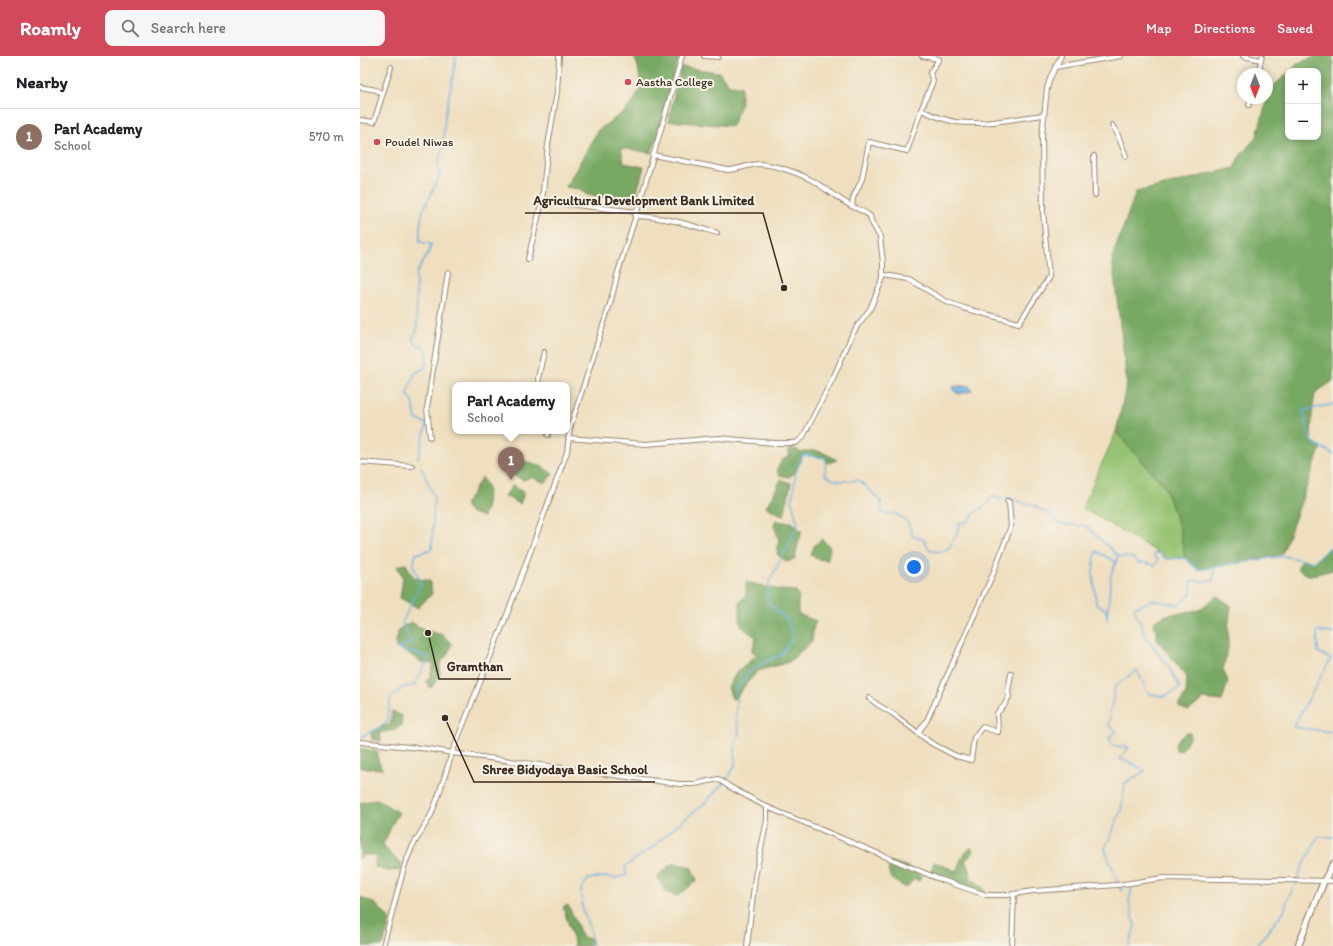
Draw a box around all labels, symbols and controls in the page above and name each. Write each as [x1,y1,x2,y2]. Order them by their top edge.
search box [105,10,385,46]
text: Roamly [20,17,81,40]
icon: search [119,17,141,39]
text: Search here [151,19,226,37]
text: Map [1146,20,1172,37]
text: Directions [1194,20,1255,37]
text: Saved [1277,20,1313,37]
north arrow [1237,68,1273,104]
map controls [1285,68,1321,140]
button: + [1285,68,1321,104]
text: Nearby [16,72,68,92]
place label: Aastha College [636,75,713,89]
marker: Aastha College [623,77,633,87]
button: − [1285,104,1321,140]
text: Parl Academy [54,120,142,138]
text: 1 [26,129,32,144]
text: 570 m [309,129,344,144]
place label: Poudel Niwas [385,135,453,149]
marker: Poudel Niwas [372,137,382,147]
text: School [54,138,91,153]
callout: Agricultural Development Bank Limited [525,188,763,213]
text: Agricultural Development Bank Limited [533,193,755,209]
popup [452,382,570,434]
text: Parl Academy [467,392,555,410]
text: School [467,410,504,425]
pin: 1 [498,447,524,480]
your location [904,557,924,577]
callout: Gramthan [439,654,511,679]
text: Gramthan [447,659,504,674]
callout: Shree Bidyodaya Basic School [474,757,655,782]
text: Shree Bidyodaya Basic School [482,762,648,778]

